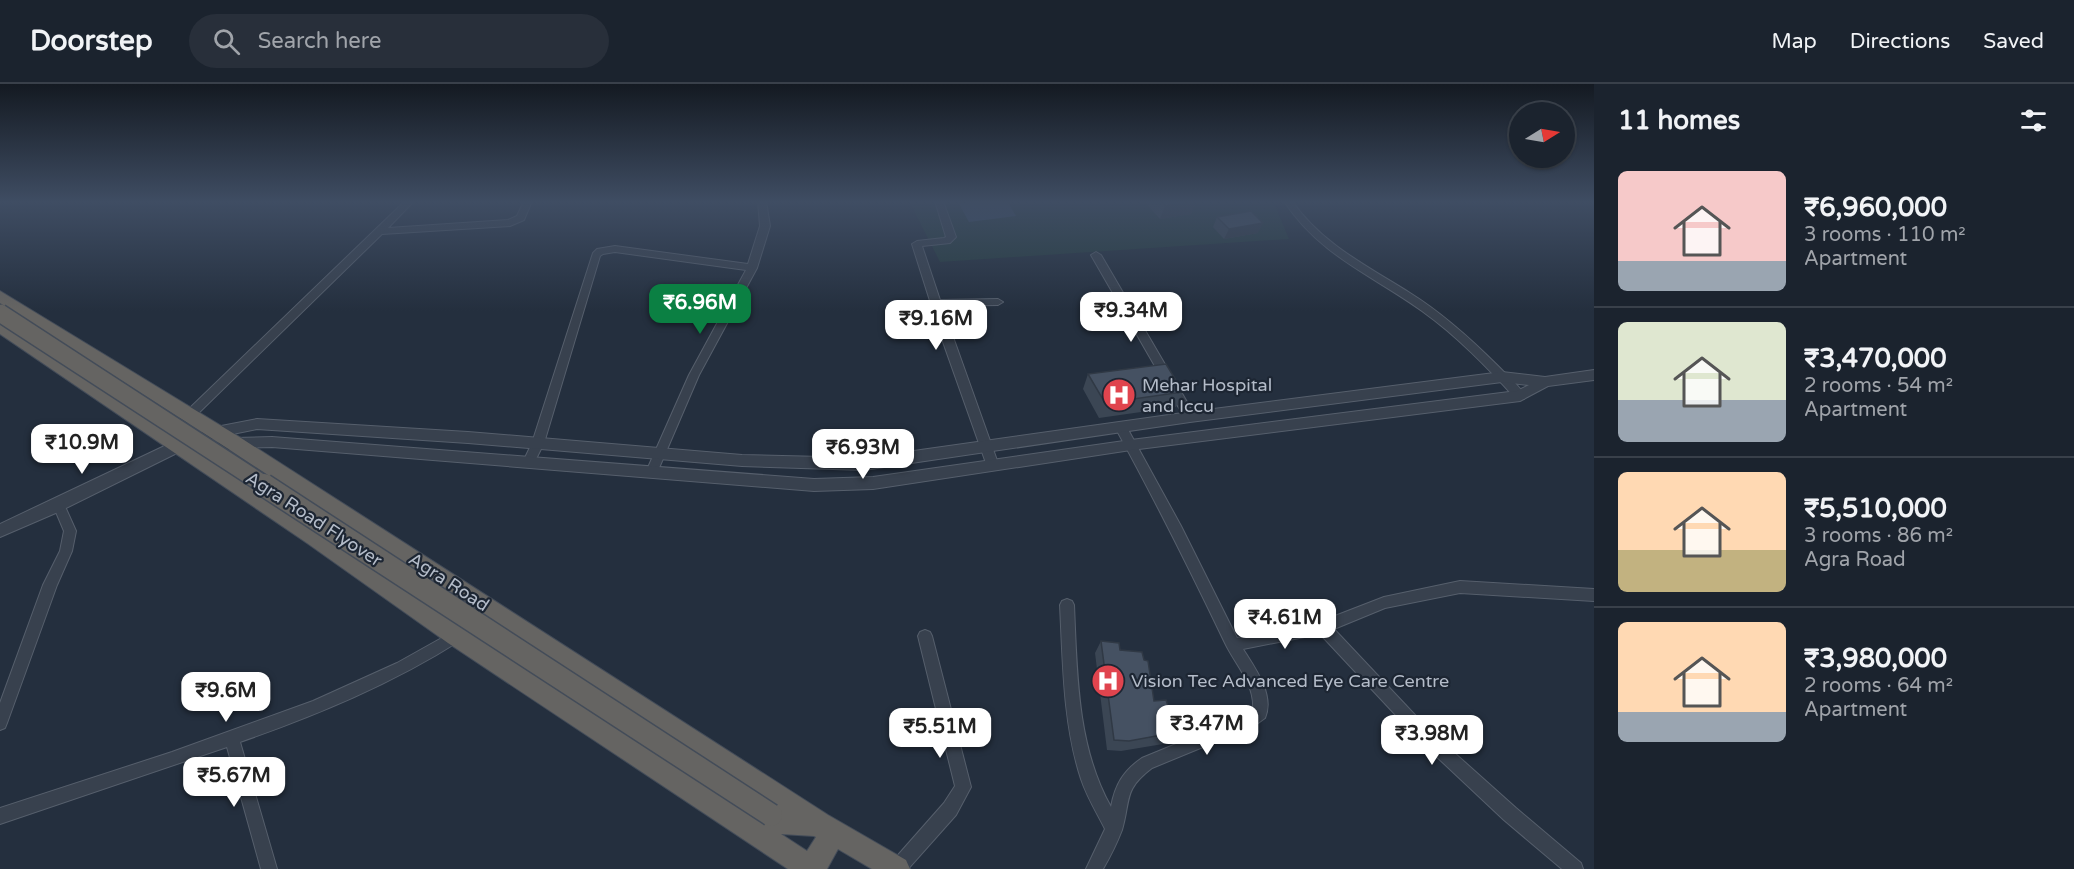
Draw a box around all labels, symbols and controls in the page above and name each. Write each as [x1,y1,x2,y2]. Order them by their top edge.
search box [189,14,609,68]
text: Doorstep [30,24,153,58]
icon: search [210,25,243,58]
text: Search here [258,28,381,54]
text: Map [1771,29,1817,54]
text: Directions [1850,29,1950,54]
text: Saved [1983,29,2044,54]
north arrow [1509,102,1575,168]
map controls [1509,102,1575,168]
icon: filters [2017,104,2050,137]
text: 11 homes [1618,105,1740,136]
text: ₹6,960,000 [1804,192,1947,223]
icon: home [1666,195,1738,267]
text: 3 rooms · 110 m² [1804,223,1966,247]
text: Apartment [1804,247,1907,271]
pin: ₹6.96M [651,284,749,335]
text: ₹6.96M [663,291,737,315]
pin: ₹9.34M [1082,292,1180,343]
text: ₹9.34M [1094,299,1168,323]
pin: ₹9.16M [887,300,985,351]
text: ₹9.16M [899,307,973,331]
text: ₹3,470,000 [1804,343,1947,374]
icon: home [1666,346,1738,418]
place label: Mehar Hospital and Iccu [1142,374,1272,417]
text: 2 rooms · 54 m² [1804,374,1953,398]
hospital icon: Mehar Hospital and Iccu [1101,377,1137,413]
text: Apartment [1804,398,1907,422]
pin: ₹10.9M [33,424,131,475]
pin: ₹6.93M [814,429,912,480]
text: ₹10.9M [45,431,119,455]
text: ₹6.93M [826,436,900,460]
street label: Agra Road Flyover [242,467,386,571]
text: ₹5,510,000 [1804,493,1947,524]
icon: home [1666,496,1738,568]
text: 3 rooms · 86 m² [1804,524,1953,548]
street label: Agra Road [405,548,493,616]
text: Agra Road [1804,548,1906,572]
pin: ₹4.61M [1236,599,1334,650]
text: ₹4.61M [1248,606,1322,630]
text: ₹3,980,000 [1804,643,1947,674]
icon: home [1666,646,1738,718]
hospital icon: Vision Tec Advanced Eye Care Centre [1090,663,1126,699]
place label: Vision Tec Advanced Eye Care Centre [1131,670,1449,692]
pin: ₹9.6M [184,672,268,723]
text: 2 rooms · 64 m² [1804,674,1953,698]
text: ₹9.6M [195,679,257,703]
text: Apartment [1804,698,1907,722]
pin: ₹3.47M [1158,705,1256,756]
pin: ₹5.51M [891,708,989,759]
text: ₹3.47M [1170,712,1244,736]
text: ₹5.51M [903,715,977,739]
pin: ₹3.98M [1383,715,1481,766]
text: ₹3.98M [1395,722,1469,746]
pin: ₹5.67M [185,757,283,808]
text: ₹5.67M [197,764,271,788]

